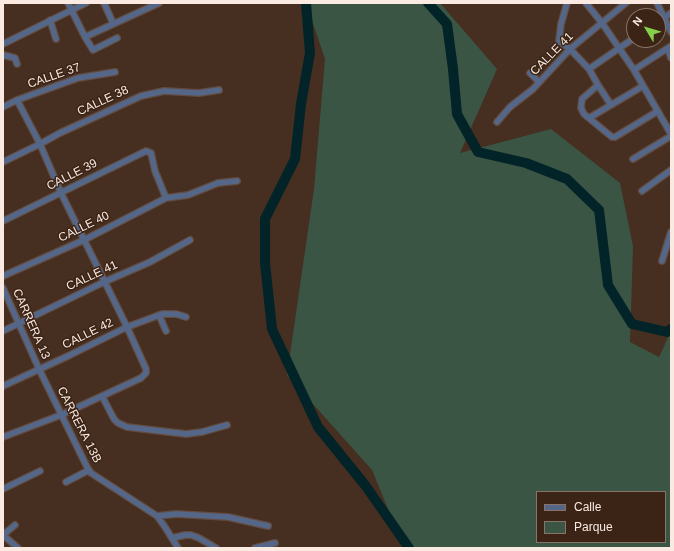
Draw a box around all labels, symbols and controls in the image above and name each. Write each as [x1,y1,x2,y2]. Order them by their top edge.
north arrow [626,8,666,48]
text: N [630,14,645,28]
street label: CALLE 41 [528,30,576,78]
street label: CALLE 37 [26,60,82,92]
street label: CALLE 38 [75,83,131,119]
street label: CALLE 39 [44,156,100,194]
street label: CALLE 40 [56,209,112,245]
street label: CALLE 41 [64,258,120,294]
street label: CARRERA 13 [9,287,53,361]
street label: CALLE 42 [60,316,116,352]
street label: CARRERA 13B [54,385,104,465]
legend [536,491,666,543]
text: Calle [574,500,601,514]
text: Parque [574,520,613,534]

